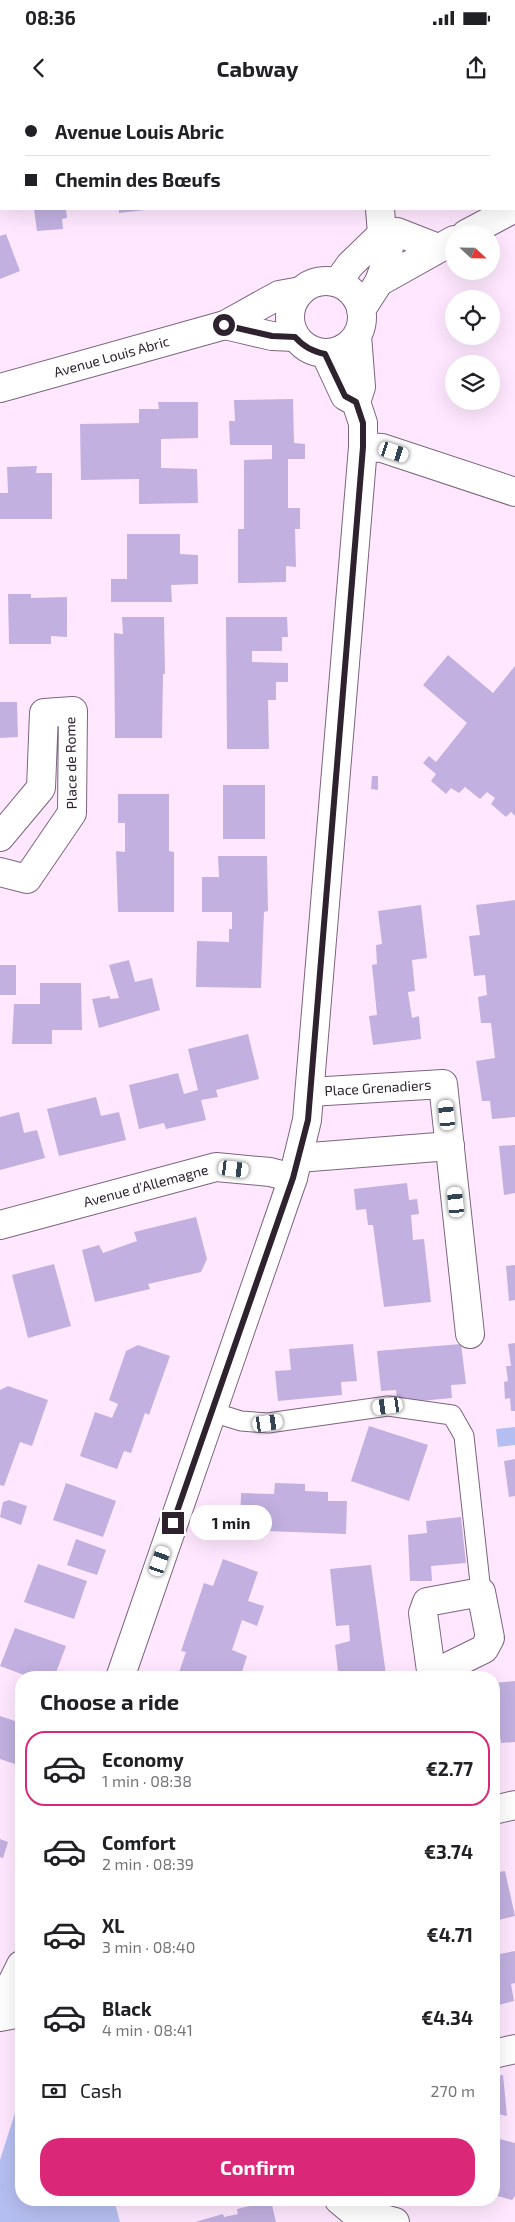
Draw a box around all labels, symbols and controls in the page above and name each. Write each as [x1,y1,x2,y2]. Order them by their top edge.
text: 08:36 [25,6,76,29]
icon: back [25,54,53,82]
icon: share [462,54,490,82]
text: Cabway [217,55,298,81]
text: Avenue Louis Abric [55,120,224,143]
text: Chemin des Bœufs [55,168,221,191]
north arrow [445,225,500,280]
map controls [445,225,500,410]
button: locate [445,290,500,345]
route start [213,314,235,336]
street label: Avenue Louis Abric [52,332,171,381]
button: layers [445,355,500,410]
car [377,440,410,464]
street label: Place de Rome [61,717,80,809]
street label: Place Grenadiers [324,1076,432,1099]
car [437,1099,456,1131]
street label: Avenue d'Allemagne [81,1160,210,1210]
car [218,1160,249,1178]
car [446,1186,465,1218]
car [372,1396,403,1416]
car [252,1413,283,1433]
callout: 1 min [190,1506,273,1540]
route end [162,1512,184,1534]
text: 1 min [212,1513,250,1532]
car [148,1544,171,1578]
text: Choose a ride [40,1688,179,1714]
icon: car [42,1746,87,1791]
text: Economy [102,1748,184,1771]
text: €2.77 [426,1757,473,1780]
text: 1 min · 08:38 [102,1771,192,1790]
icon: car [42,1829,87,1874]
text: Comfort [102,1831,176,1854]
text: €3.74 [424,1840,473,1863]
text: 2 min · 08:39 [102,1854,194,1873]
icon: car [42,1912,87,1957]
text: XL [102,1914,124,1937]
text: €4.71 [426,1923,473,1946]
text: 3 min · 08:40 [102,1937,195,1956]
icon: car [42,1995,87,2040]
text: Black [102,1997,152,2020]
text: €4.34 [421,2006,473,2029]
text: 4 min · 08:41 [102,2020,193,2039]
icon: cash [40,2077,68,2105]
text: Cash [80,2079,122,2102]
text: 270 m [431,2081,475,2100]
button: Confirm [40,2138,475,2196]

